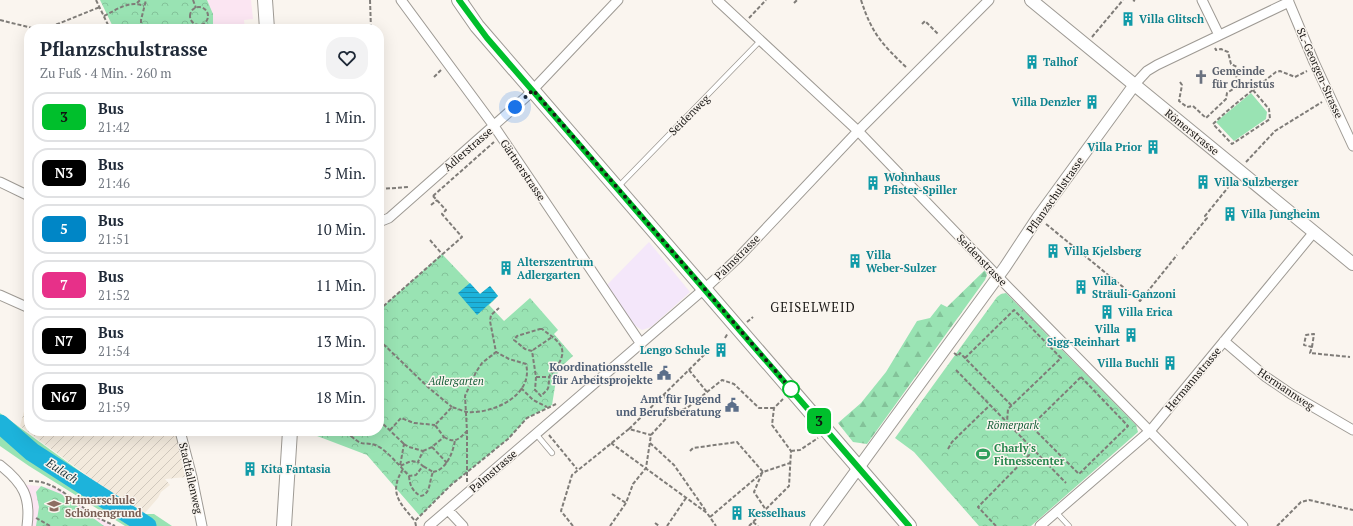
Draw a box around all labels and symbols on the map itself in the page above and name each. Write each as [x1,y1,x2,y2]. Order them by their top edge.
building icon: Villa Glitsch [1120,11,1136,27]
place label: Villa Glitsch [1139,12,1204,26]
street label: St.-Georgen-Strasse [1294,26,1346,121]
building icon: Talhof [1024,54,1040,70]
place label: Talhof [1043,55,1078,69]
place label: Gemeinde für Christus [1212,64,1274,91]
church icon: Gemeinde für Christus [1193,69,1209,85]
street label: Seidenweg [666,91,713,138]
building icon: Villa Denzler [1084,94,1100,110]
place label: Villa Denzler [1012,95,1081,109]
your location [505,97,525,117]
street label: Römerstrasse [1162,106,1222,158]
street label: Adlerstrasse [441,124,496,174]
street label: Gärtnerstrasse [497,136,549,204]
building icon: Villa Prior [1145,139,1161,155]
place label: Villa Prior [1087,140,1142,154]
street label: Pflanzschulstrasse [1023,154,1087,236]
place label: Wohnhaus Pfister-Spiller [884,170,957,197]
building icon: Villa Sulzberger [1195,174,1211,190]
building icon: Wohnhaus Pfister-Spiller [865,175,881,191]
place label: Villa Sulzberger [1214,175,1299,189]
building icon: Villa Jungheim [1222,206,1238,222]
place label: Villa Jungheim [1241,207,1321,221]
street label: Palmstrasse [711,231,763,283]
street label: Seidenstrasse [954,231,1010,289]
building icon: Villa Kjelsberg [1045,243,1061,259]
place label: Villa Kjelsberg [1064,244,1142,258]
place label: Villa Weber-Sulzer [866,248,937,275]
building icon: Villa Weber-Sulzer [847,253,863,269]
place label: Alterszentrum Adlergarten [517,255,594,282]
building icon: Alterszentrum Adlergarten [498,260,514,276]
place label: Villa Sträuli-Ganzoni [1092,274,1176,301]
building icon: Villa Sträuli-Ganzoni [1073,279,1089,295]
district label: GEISELWEID [770,298,856,316]
building icon: Villa Erica [1099,304,1115,320]
place label: Villa Erica [1118,305,1173,319]
place label: Villa Sigg-Reinhart [1047,322,1121,349]
building icon: Villa Sigg-Reinhart [1123,327,1139,343]
building icon: Lengo Schule [713,342,729,358]
place label: Lengo Schule [640,343,710,357]
street label: Hermannstrasse [1162,344,1224,414]
building icon: Villa Buchli [1162,355,1178,371]
place label: Villa Buchli [1097,356,1159,370]
place label: Koordinationsstelle für Arbeitsprojekte [549,360,653,387]
public building icon: Koordinationsstelle für Arbeitsprojekte [656,365,672,381]
street label: Hermannweg [1255,365,1317,413]
park label: Adlergarten [427,374,484,388]
unlabelled marker [782,380,800,398]
place label: Amt für Jugend und Berufsberatung [616,392,722,419]
public building icon: Amt für Jugend und Berufsberatung [724,397,740,413]
line badge: 3 [806,408,832,434]
park label: Römerpark [986,418,1040,432]
street label: Stadtfallenweg [176,441,206,515]
place label: Charly's Fitnesscenter [994,441,1065,468]
street label: Palmstrasse [466,446,520,496]
sports icon: Charly's Fitnesscenter [975,446,991,462]
water label: Eulach [43,454,81,486]
building icon: Kita Fantasia [242,461,258,477]
place label: Kita Fantasia [261,462,331,476]
place label: Primarschule Schönengrund [65,493,142,520]
school or university icon: Primarschule Schönengrund [46,498,62,514]
building icon: Kesselhaus [729,505,745,521]
place label: Kesselhaus [748,506,806,520]

